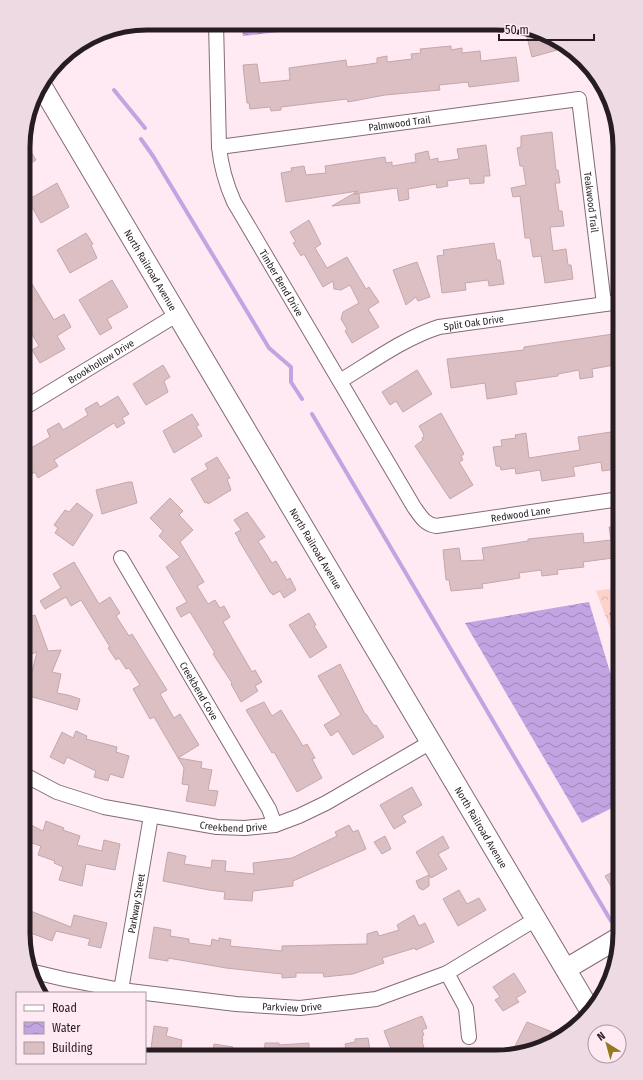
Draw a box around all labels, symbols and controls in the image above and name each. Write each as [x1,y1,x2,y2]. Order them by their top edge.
scale bar [499,16,594,42]
text: 50 m [505,23,529,37]
street label: Palmwood Trail [368,114,432,134]
street label: Teakwood Trail [581,171,600,234]
street label: North Railroad Avenue [121,228,179,313]
street label: Timber Bend Drive [256,248,305,319]
street label: Split Oak Drive [443,313,505,333]
street label: Brookhollow Drive [66,337,137,387]
street label: Redwood Lane [490,504,551,525]
street label: North Railroad Avenue [286,506,344,592]
street label: Creekbend Cove [177,660,220,722]
street label: North Railroad Avenue [452,785,509,871]
street label: Creekbend Drive [199,819,268,835]
street label: Parkway Street [126,872,148,934]
legend [16,992,146,1064]
street label: Parkview Drive [262,1000,323,1015]
text: Road [52,1001,77,1015]
text: Water [52,1021,81,1035]
north arrow [587,1024,627,1064]
text: N [595,1029,608,1044]
text: Building [52,1041,93,1055]

